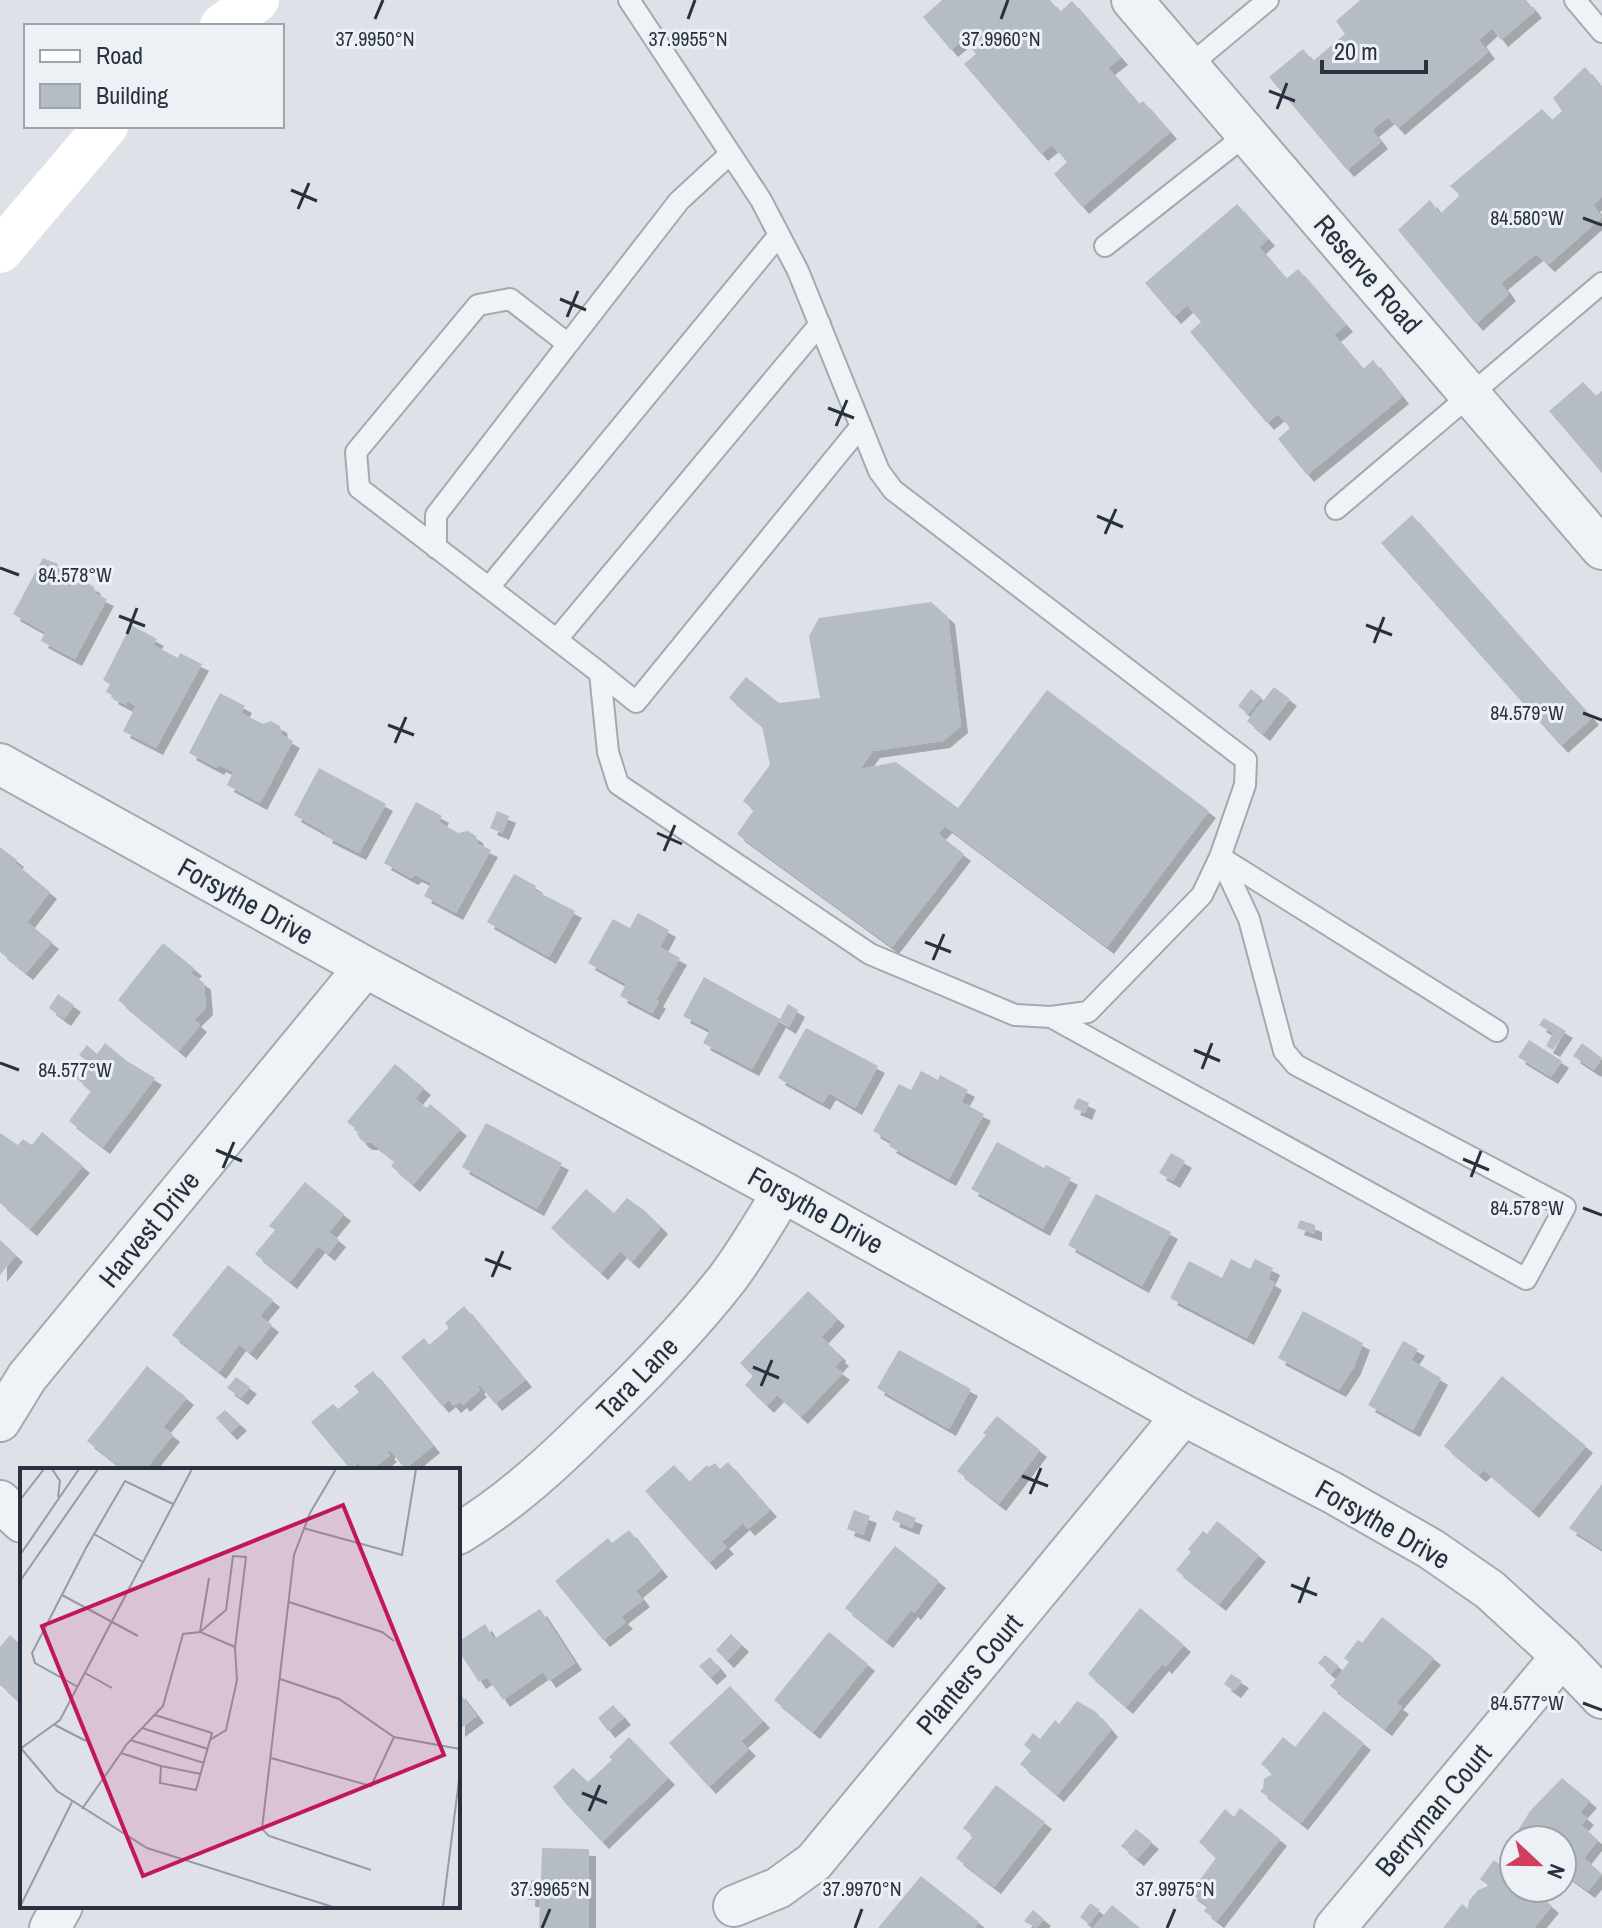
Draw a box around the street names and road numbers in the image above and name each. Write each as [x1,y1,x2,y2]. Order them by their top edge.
street label: Reserve Road [1306,206,1430,342]
street label: Forsythe Drive [171,848,321,954]
street label: Forsythe Drive [741,1157,891,1263]
street label: Harvest Drive [90,1163,208,1295]
street label: Tara Lane [588,1328,686,1428]
street label: Forsythe Drive [1309,1470,1457,1578]
street label: Planters Court [907,1606,1031,1742]
street label: Berryman Court [1366,1736,1500,1884]

